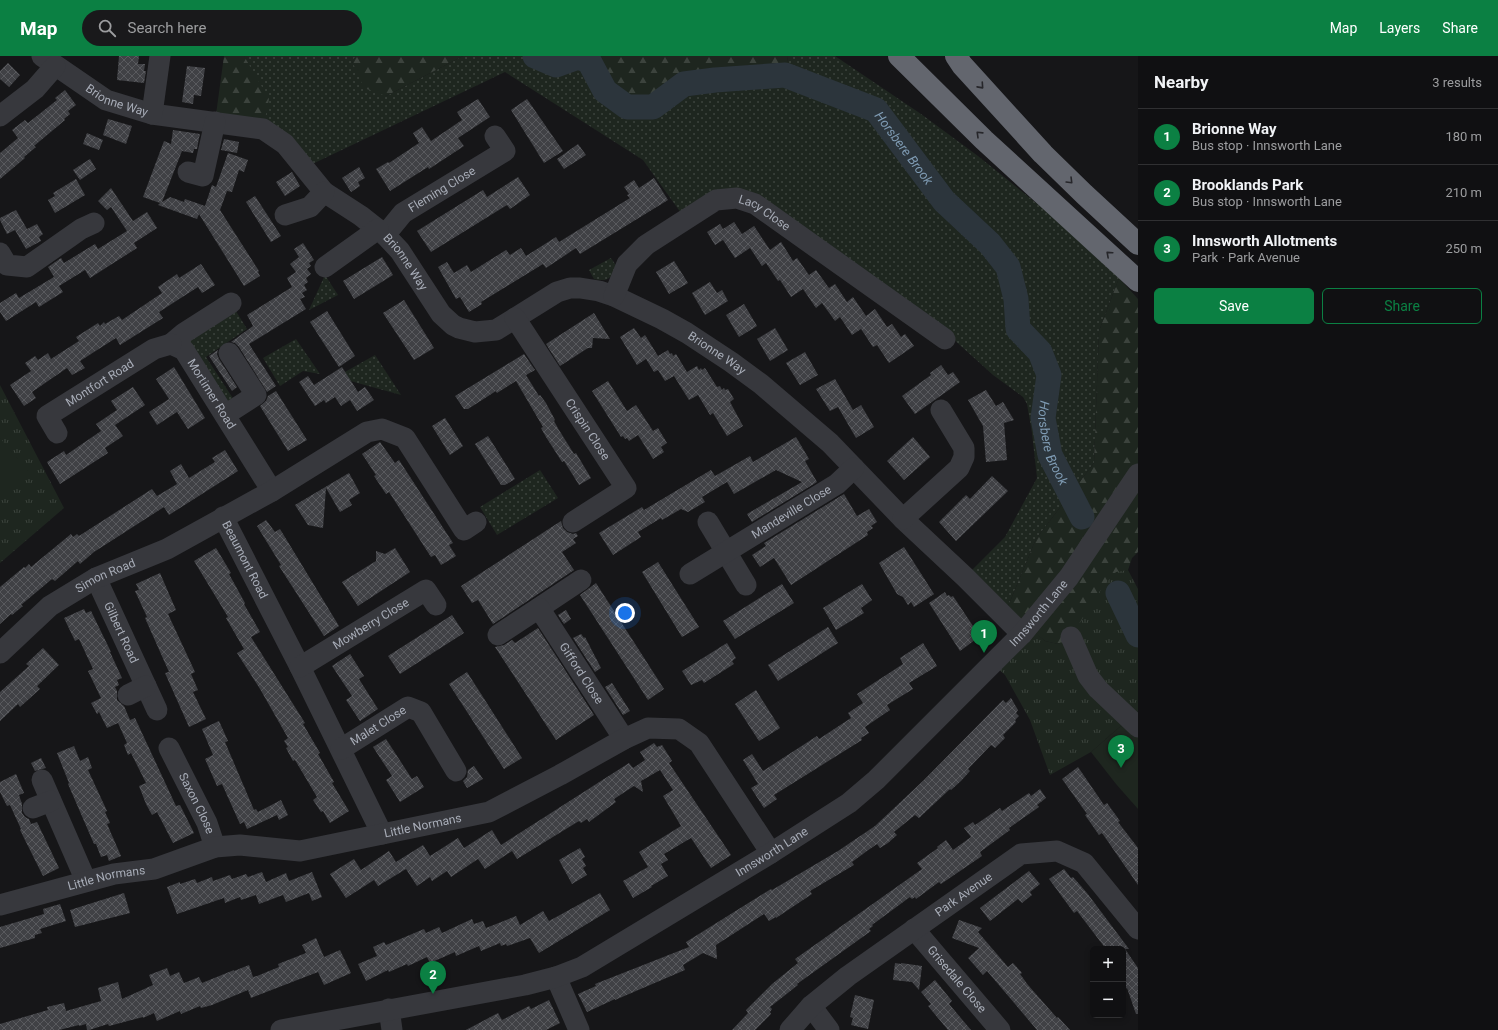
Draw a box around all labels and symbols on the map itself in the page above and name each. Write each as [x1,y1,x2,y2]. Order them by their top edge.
street label: Brionne Way [83,81,150,119]
one-way arrow [976,81,984,89]
water label: Horsbere Brook [872,108,937,188]
one-way arrow [976,131,984,139]
street label: Fleming Close [406,164,478,215]
one-way arrow [1065,176,1073,183]
street label: Lacy Close [737,192,793,234]
street label: Brionne Way [380,231,431,293]
one-way arrow [1107,252,1114,259]
street label: Brionne Way [685,329,749,378]
street label: Montfort Road [63,356,136,410]
street label: Mortimer Road [184,356,239,432]
street label: Crispin Close [563,396,613,463]
water label: Horsbere Brook [1035,400,1072,488]
street label: Mandeville Close [749,482,834,542]
street label: Beaumont Road [219,518,271,601]
street label: Simon Road [73,556,137,596]
street label: Innsworth Lane [1007,577,1071,649]
street label: Mowberry Close [330,595,411,652]
street label: Gilbert Road [101,600,141,665]
your location [615,603,635,623]
pin: 1 [971,620,997,653]
street label: Gifford Close [556,640,606,707]
street label: Malet Close [348,703,409,748]
pin: 3 [1108,735,1134,768]
street label: Saxon Close [176,771,217,836]
street label: Little Normans [383,811,463,841]
street label: Innsworth Lane [733,824,811,880]
street label: Little Normans [66,863,146,893]
street label: Park Avenue [932,870,995,919]
street label: Grisedale Close [924,943,989,1016]
pin: 2 [420,961,446,994]

